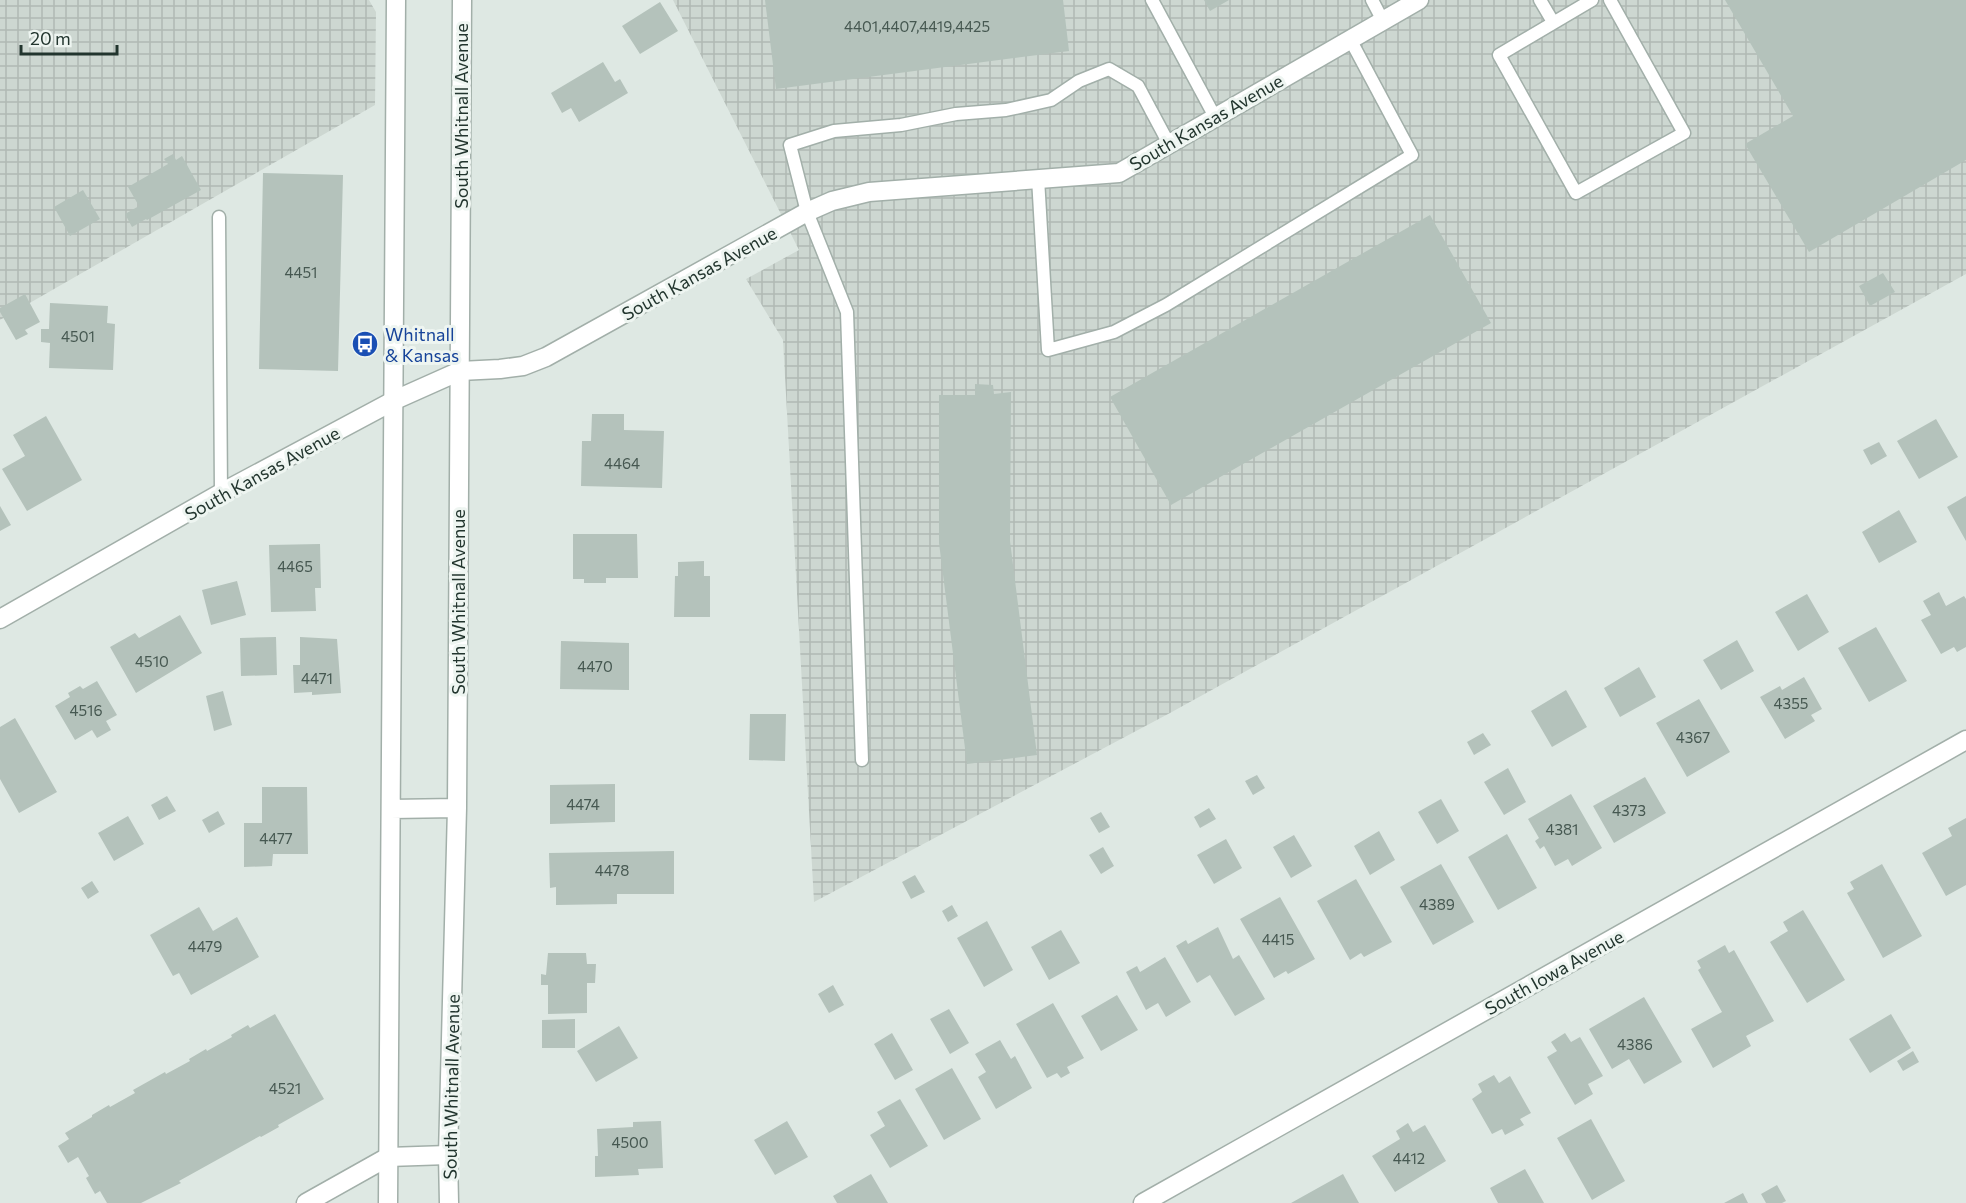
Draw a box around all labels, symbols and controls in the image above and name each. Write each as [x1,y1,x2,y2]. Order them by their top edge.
house number: 4401,4407,4419,4425 [844,17,990,35]
scale bar [21,18,117,56]
street label: South Whitnall Avenue [450,23,472,209]
text: 20 m [30,27,71,49]
street label: South Kansas Avenue [1125,69,1287,175]
street label: South Kansas Avenue [618,221,780,325]
house number: 4451 [284,263,318,281]
place label: Whitnall & Kansas [385,323,459,366]
house number: 4501 [61,327,95,345]
bus stop icon: Whitnall & Kansas [350,329,380,359]
street label: South Kansas Avenue [181,421,343,525]
house number: 4464 [604,454,640,472]
street label: South Whitnall Avenue [447,509,469,695]
house number: 4465 [277,557,313,575]
house number: 4510 [135,652,169,670]
house number: 4470 [577,657,613,675]
house number: 4471 [301,669,333,687]
house number: 4355 [1774,694,1808,712]
house number: 4516 [69,701,103,719]
house number: 4367 [1676,728,1710,746]
house number: 4474 [566,795,600,813]
house number: 4373 [1612,801,1646,819]
house number: 4381 [1545,820,1579,838]
house number: 4477 [259,829,293,847]
house number: 4478 [595,861,629,879]
house number: 4389 [1419,895,1455,913]
street label: South Iowa Avenue [1481,925,1627,1019]
house number: 4415 [1262,930,1294,948]
house number: 4479 [188,937,222,955]
street label: South Whitnall Avenue [438,994,464,1180]
house number: 4386 [1617,1035,1653,1053]
house number: 4521 [269,1079,301,1097]
house number: 4500 [611,1133,649,1151]
house number: 4412 [1393,1149,1425,1167]

